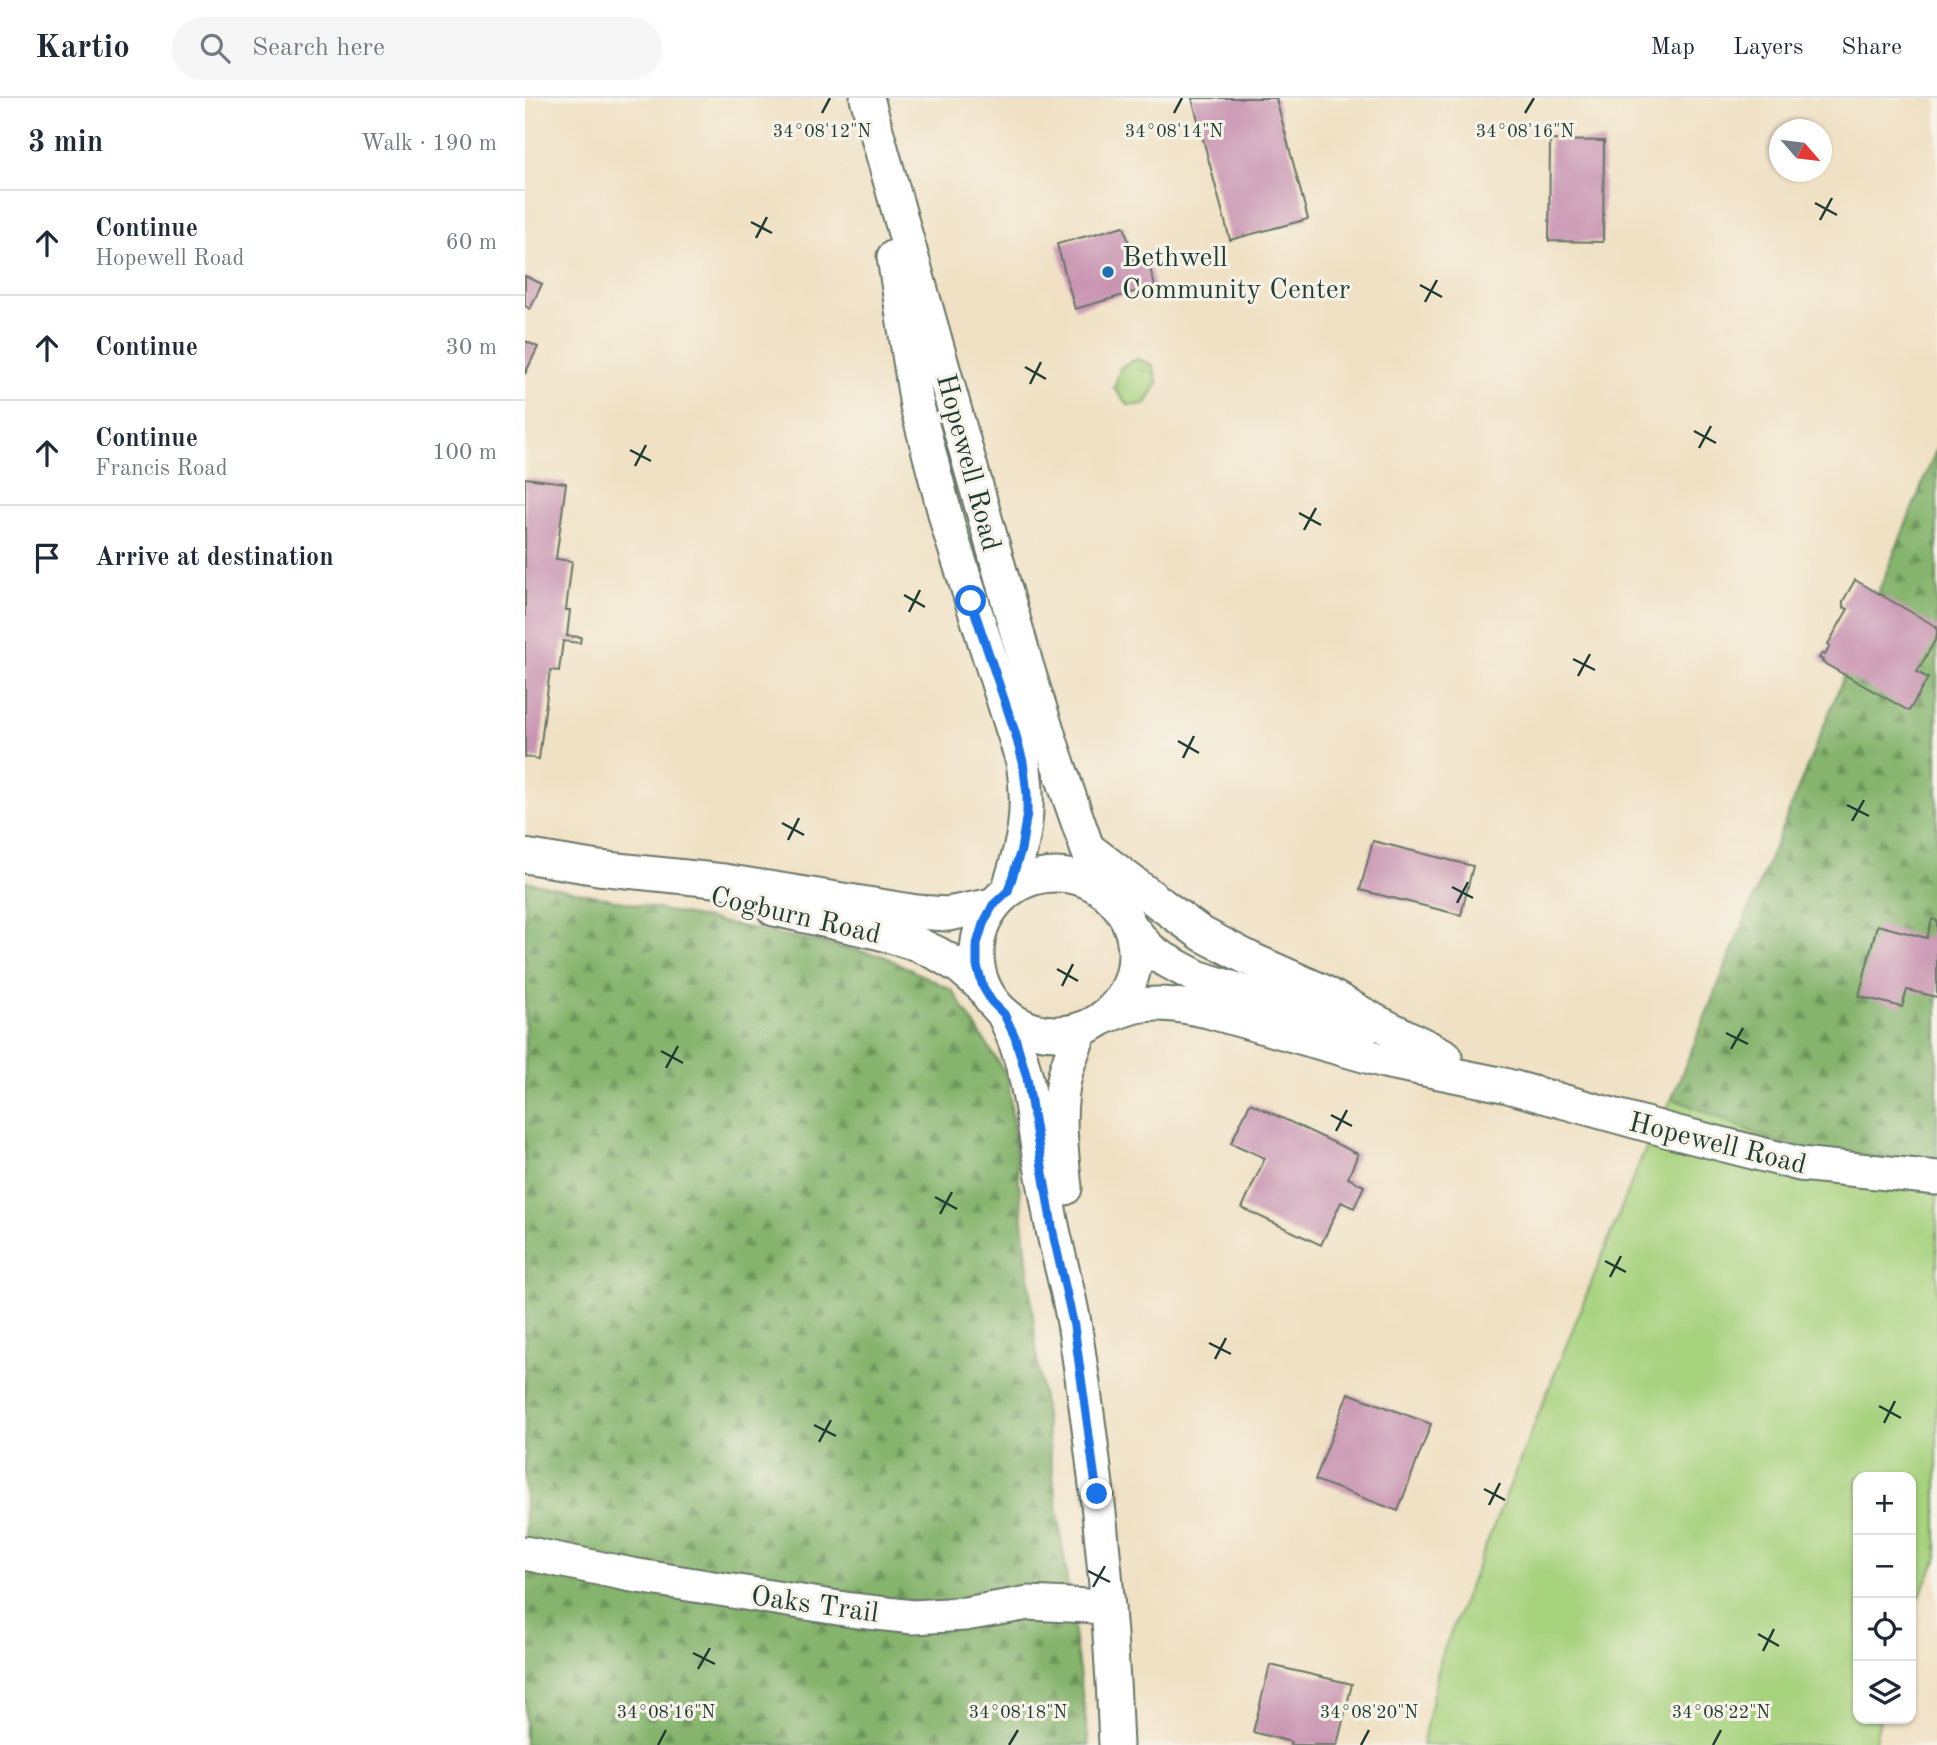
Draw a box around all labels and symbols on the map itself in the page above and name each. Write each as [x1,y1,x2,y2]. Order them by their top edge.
north arrow [1769,119,1832,182]
text: 34°08'12"N [773,123,871,141]
text: 34°08'14"N [1125,123,1223,141]
text: 34°08'16"N [1476,123,1574,141]
place label: Bethwell Community Center [1122,245,1350,305]
marker: Bethwell Community Center [1100,264,1116,280]
street label: Hopewell Road [930,371,1004,554]
route start [955,585,986,616]
street label: Cogburn Road [707,884,883,950]
street label: Hopewell Road [1626,1109,1809,1181]
route end [1081,1478,1112,1509]
street label: Oaks Trail [749,1583,880,1629]
text: 34°08'16"N [617,1704,715,1722]
text: 34°08'18"N [969,1704,1067,1722]
text: 34°08'20"N [1320,1704,1418,1722]
text: 34°08'22"N [1672,1704,1770,1722]

